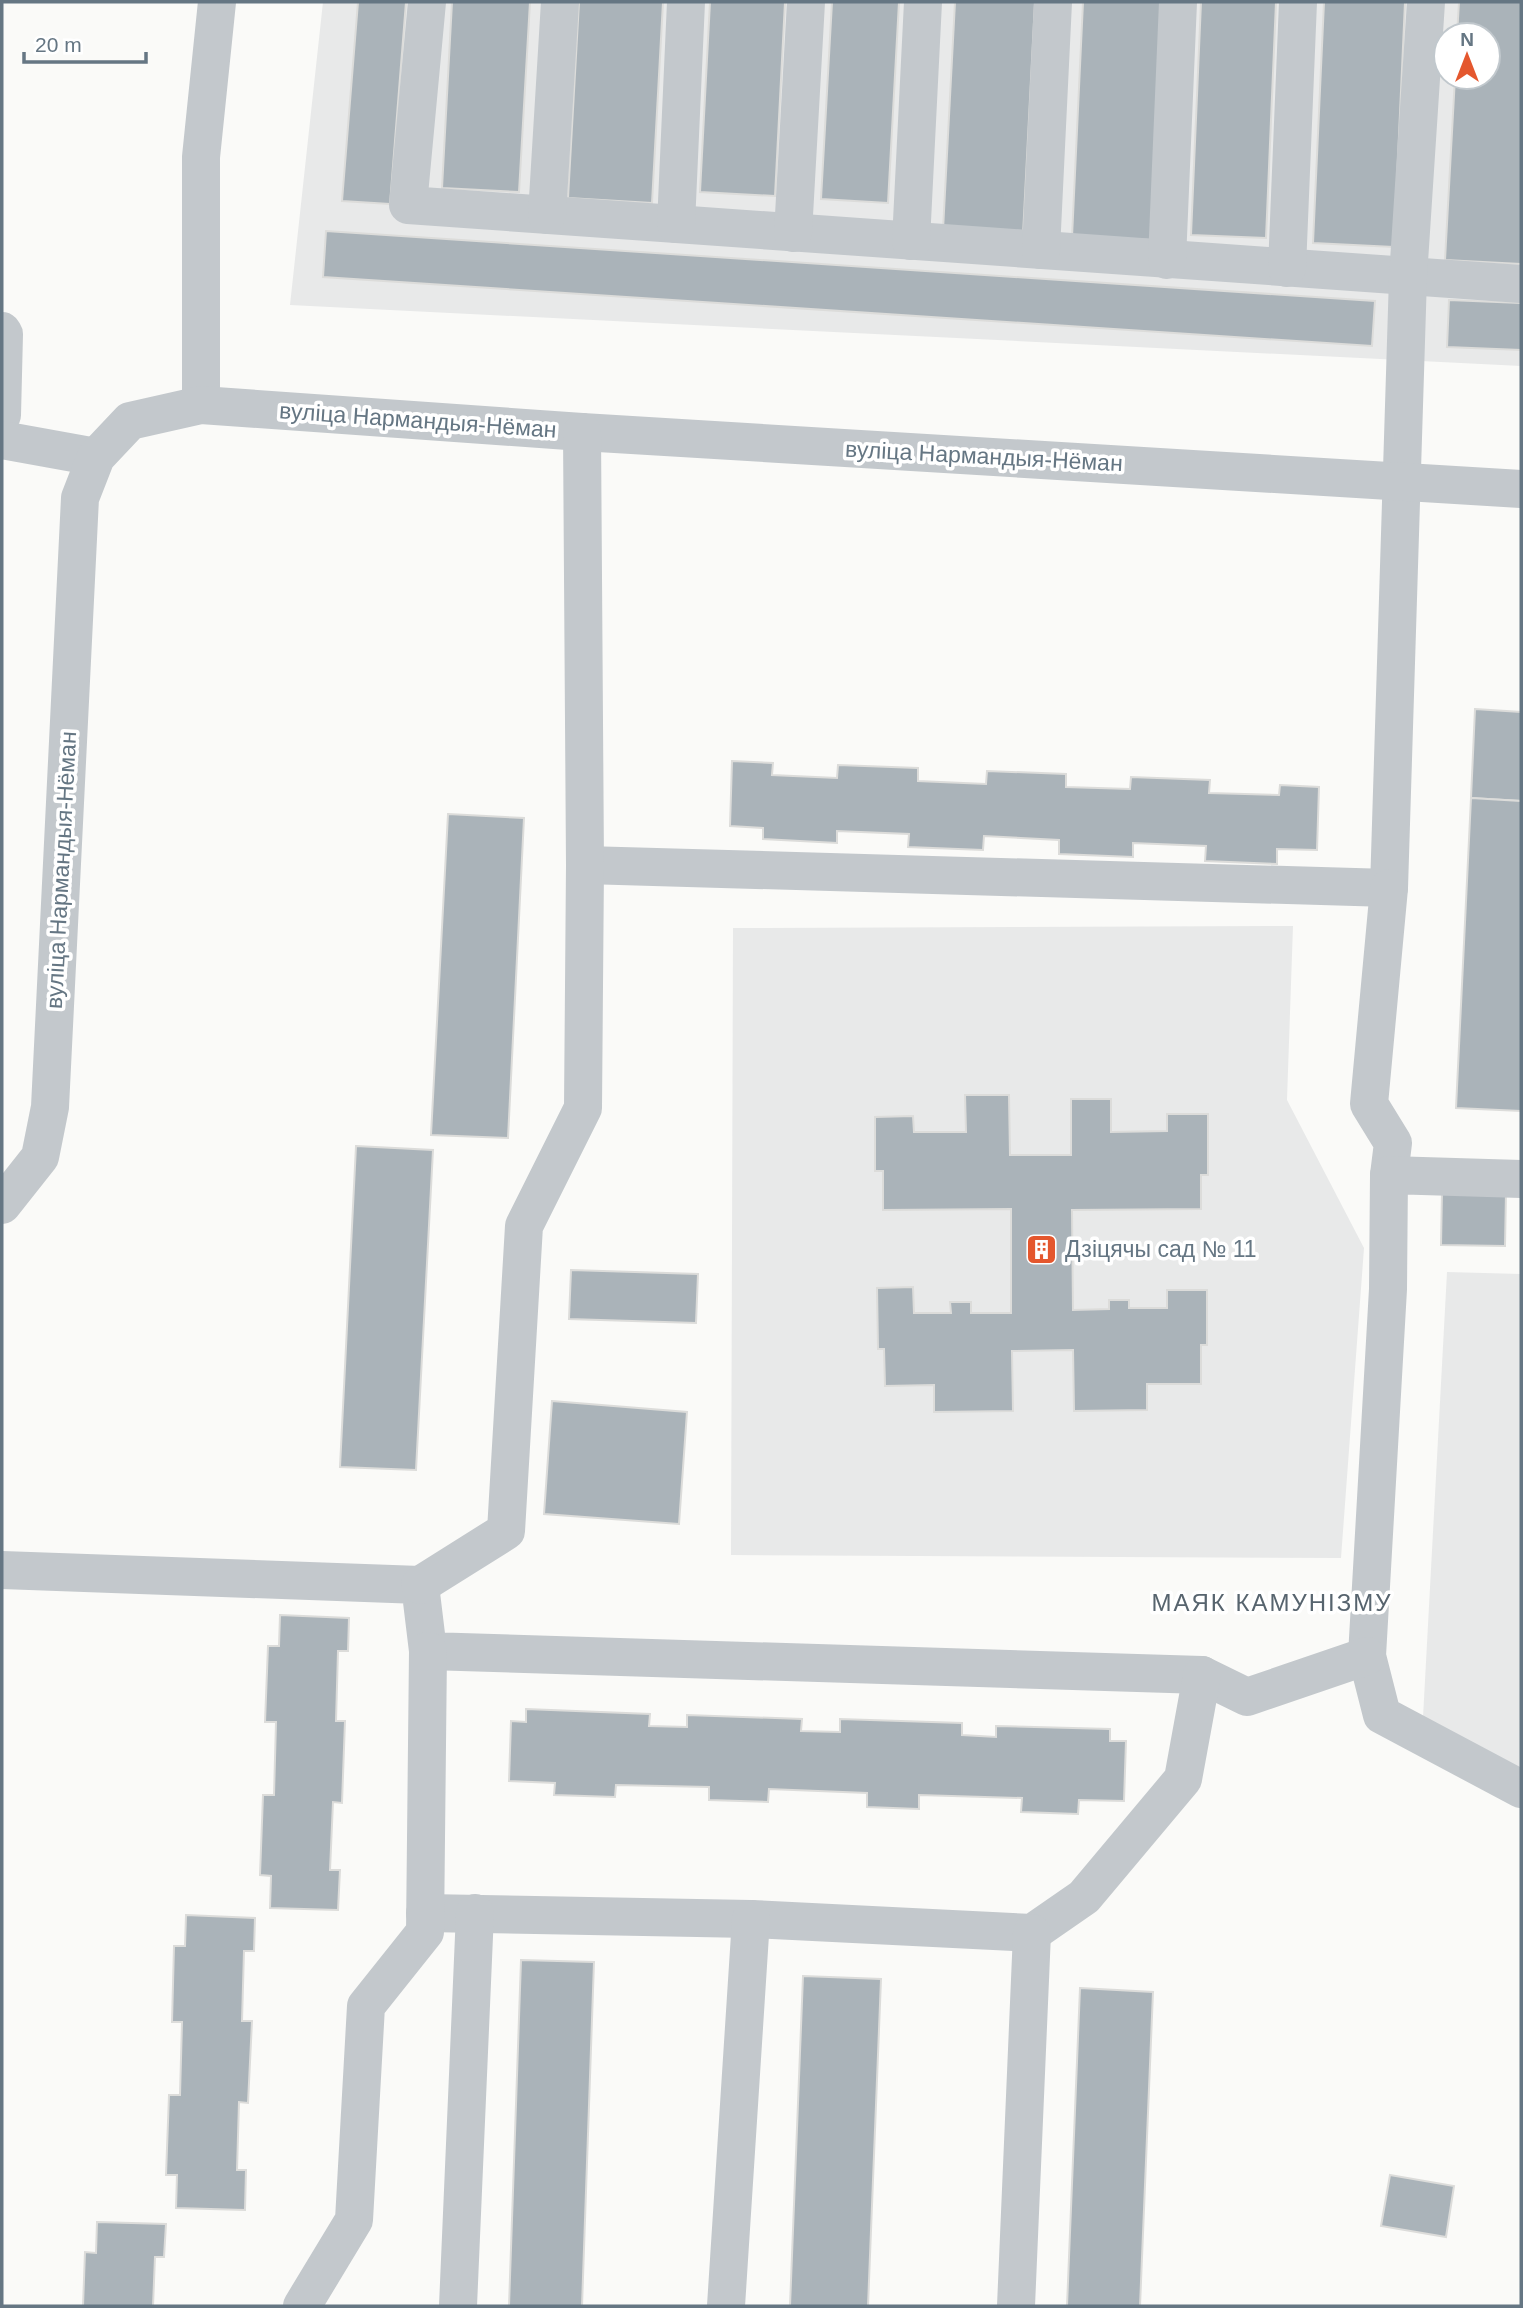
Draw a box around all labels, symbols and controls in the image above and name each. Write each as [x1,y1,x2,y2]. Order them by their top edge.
scale bar [24,21,147,65]
north arrow [1432,21,1502,91]
text: N [1460,29,1474,50]
text: 20 m [35,33,82,56]
street label: вуліца Нармандыя-Нёман [278,397,558,443]
street label: вуліца Нармандыя-Нёман [845,436,1123,476]
street label: вуліца Нармандыя-Нёман [41,731,81,1009]
building icon: Дзіцячы сад № 11 [1025,1232,1059,1266]
place label: Дзіцячы сад № 11 [1065,1236,1257,1262]
district label: МАЯК КАМУНІЗМУ [1152,1589,1392,1616]

